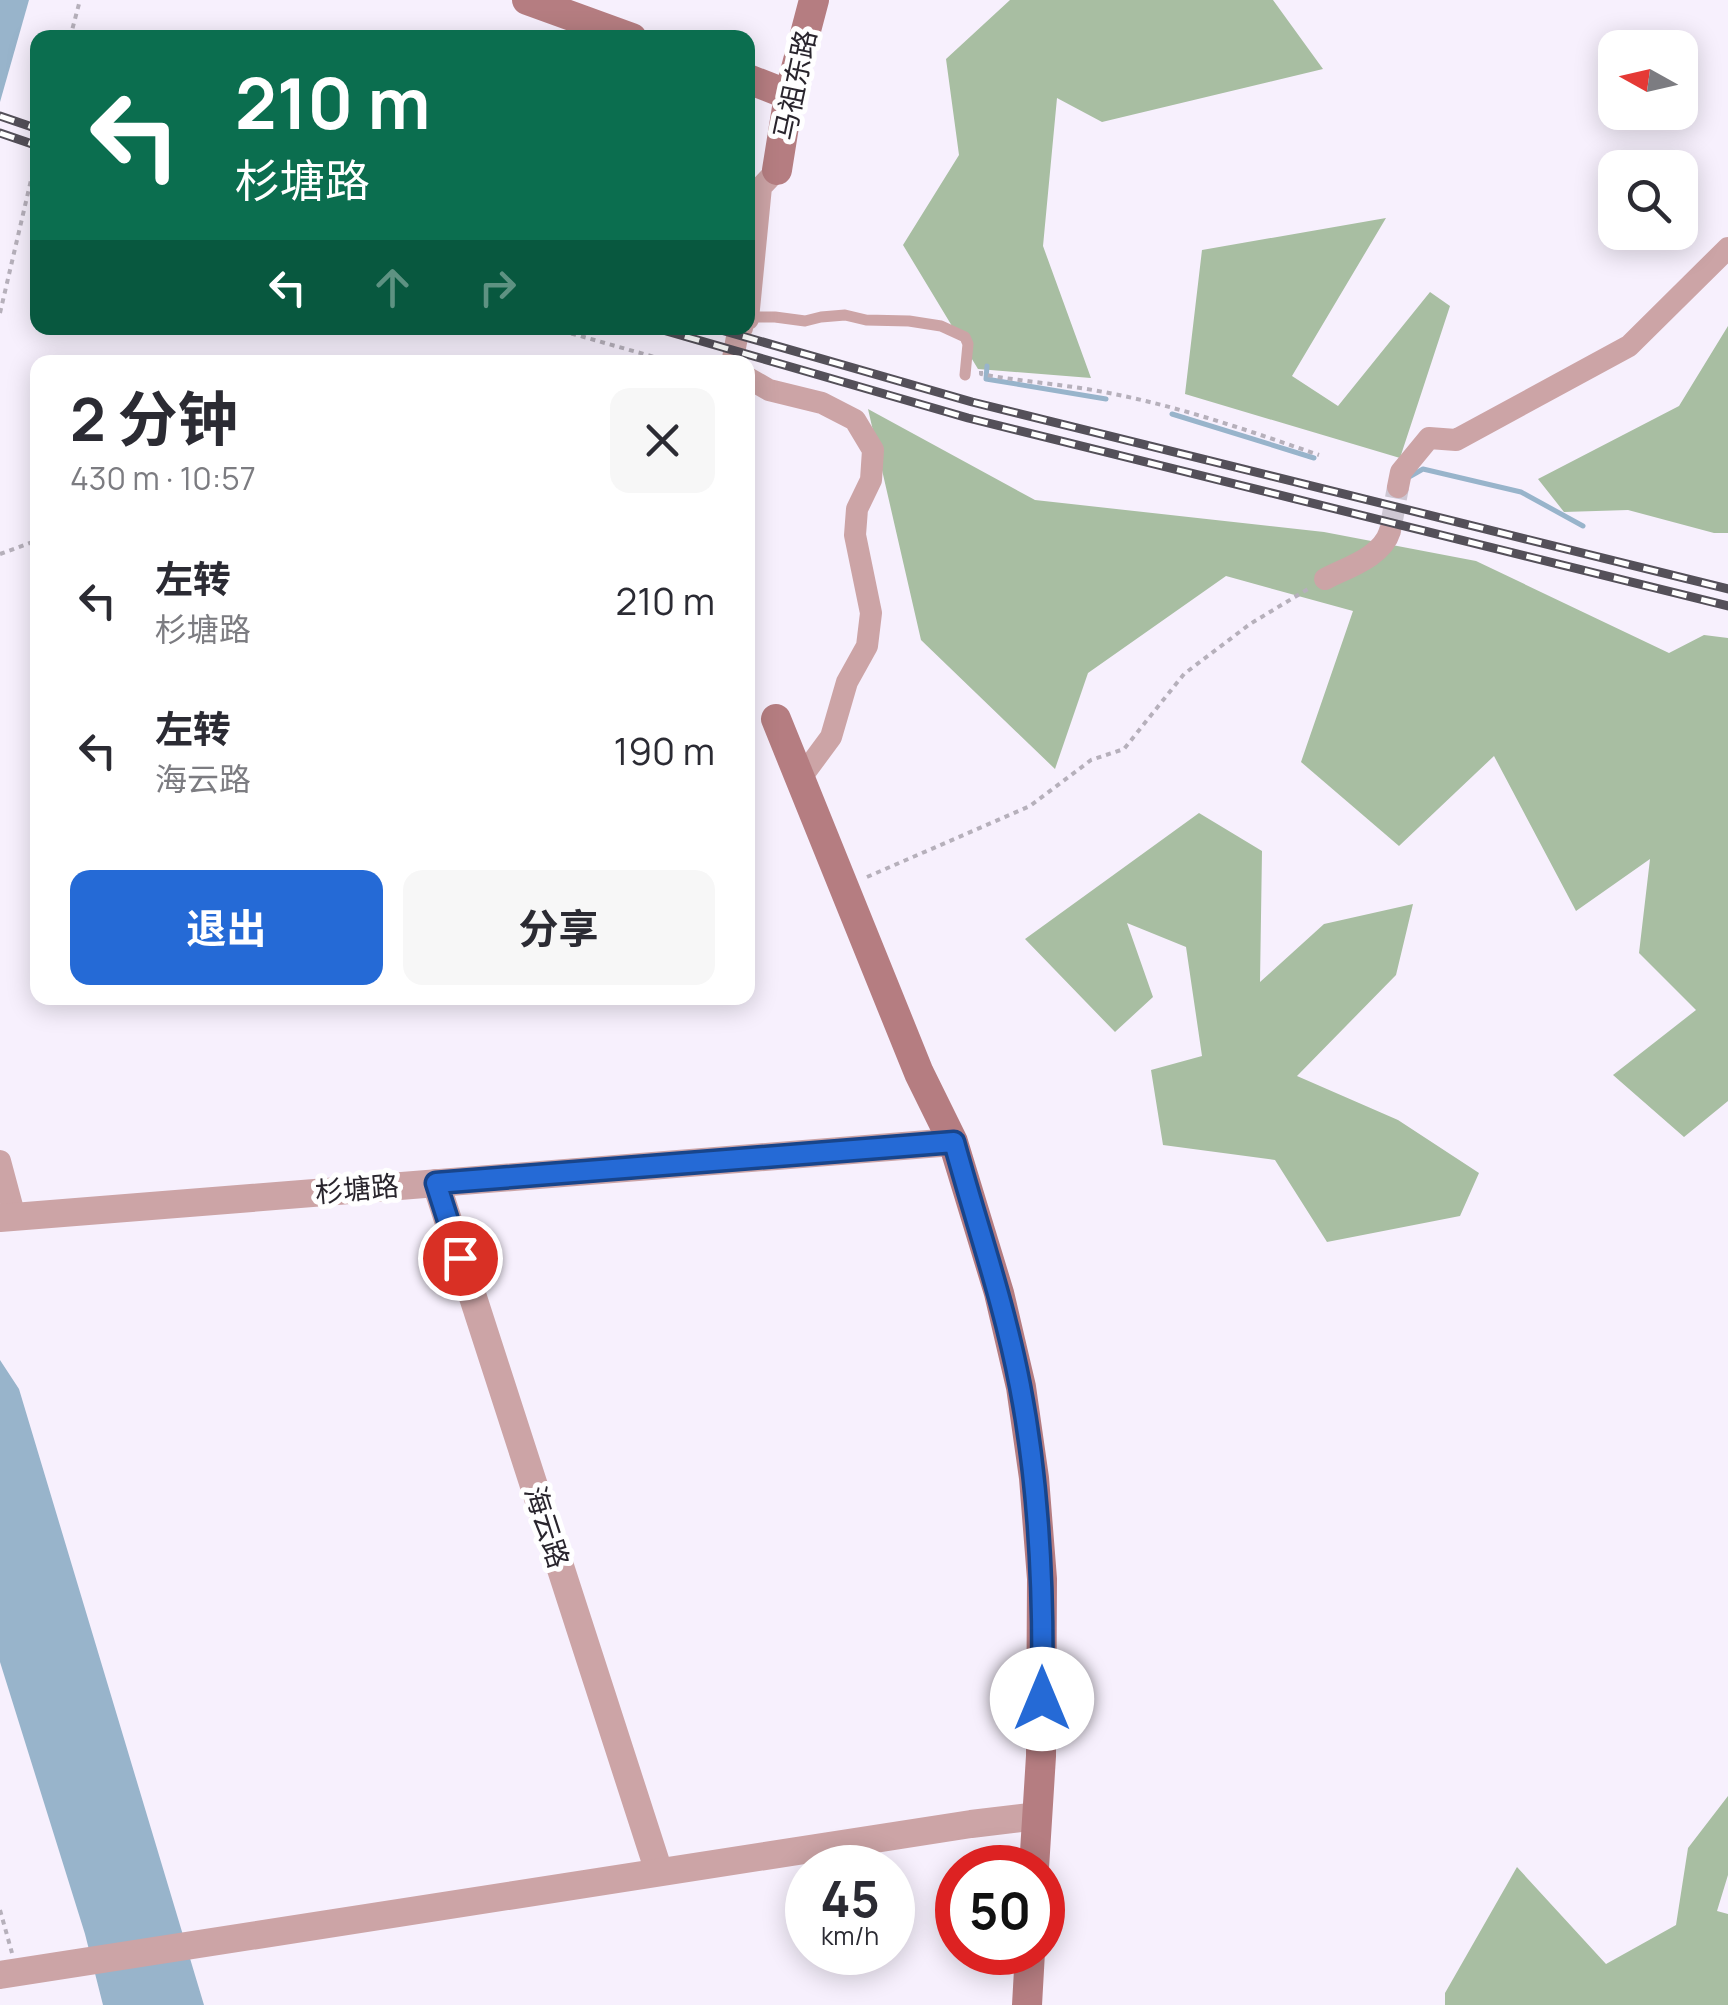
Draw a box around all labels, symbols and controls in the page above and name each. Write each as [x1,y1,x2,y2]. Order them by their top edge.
street label: 马祖东路 [764,26,824,144]
north arrow [1598,30,1698,130]
map controls [1598,30,1698,250]
text: 210 m [235,54,430,150]
icon: left [70,70,200,200]
text: 杉塘路 [235,149,370,211]
button: search [1598,150,1698,250]
icon: left [260,260,315,315]
icon: ahead [365,260,420,315]
icon: right [470,260,525,315]
text: 2 分钟 [70,377,238,459]
button: close [610,388,715,493]
text: 430 m · 10:57 [70,456,256,500]
text: 左转 [155,552,231,604]
icon: left [70,573,125,628]
text: 210 m [616,574,715,626]
text: 杉塘路 [155,607,251,651]
text: 左转 [155,702,231,754]
icon: left [70,723,125,778]
text: 190 m [614,724,715,776]
text: 海云路 [155,757,251,801]
button: 退出 [70,870,383,985]
button: 分享 [403,870,715,985]
street label: 杉塘路 [313,1165,400,1211]
pin [418,1216,503,1301]
icon: arrive [433,1231,488,1286]
street label: 海云路 [517,1481,579,1573]
position arrow [990,1647,1094,1751]
speed limit sign: 50 [935,1845,1065,1975]
text: 45 [820,1864,880,1932]
text: km/h [821,1918,879,1953]

